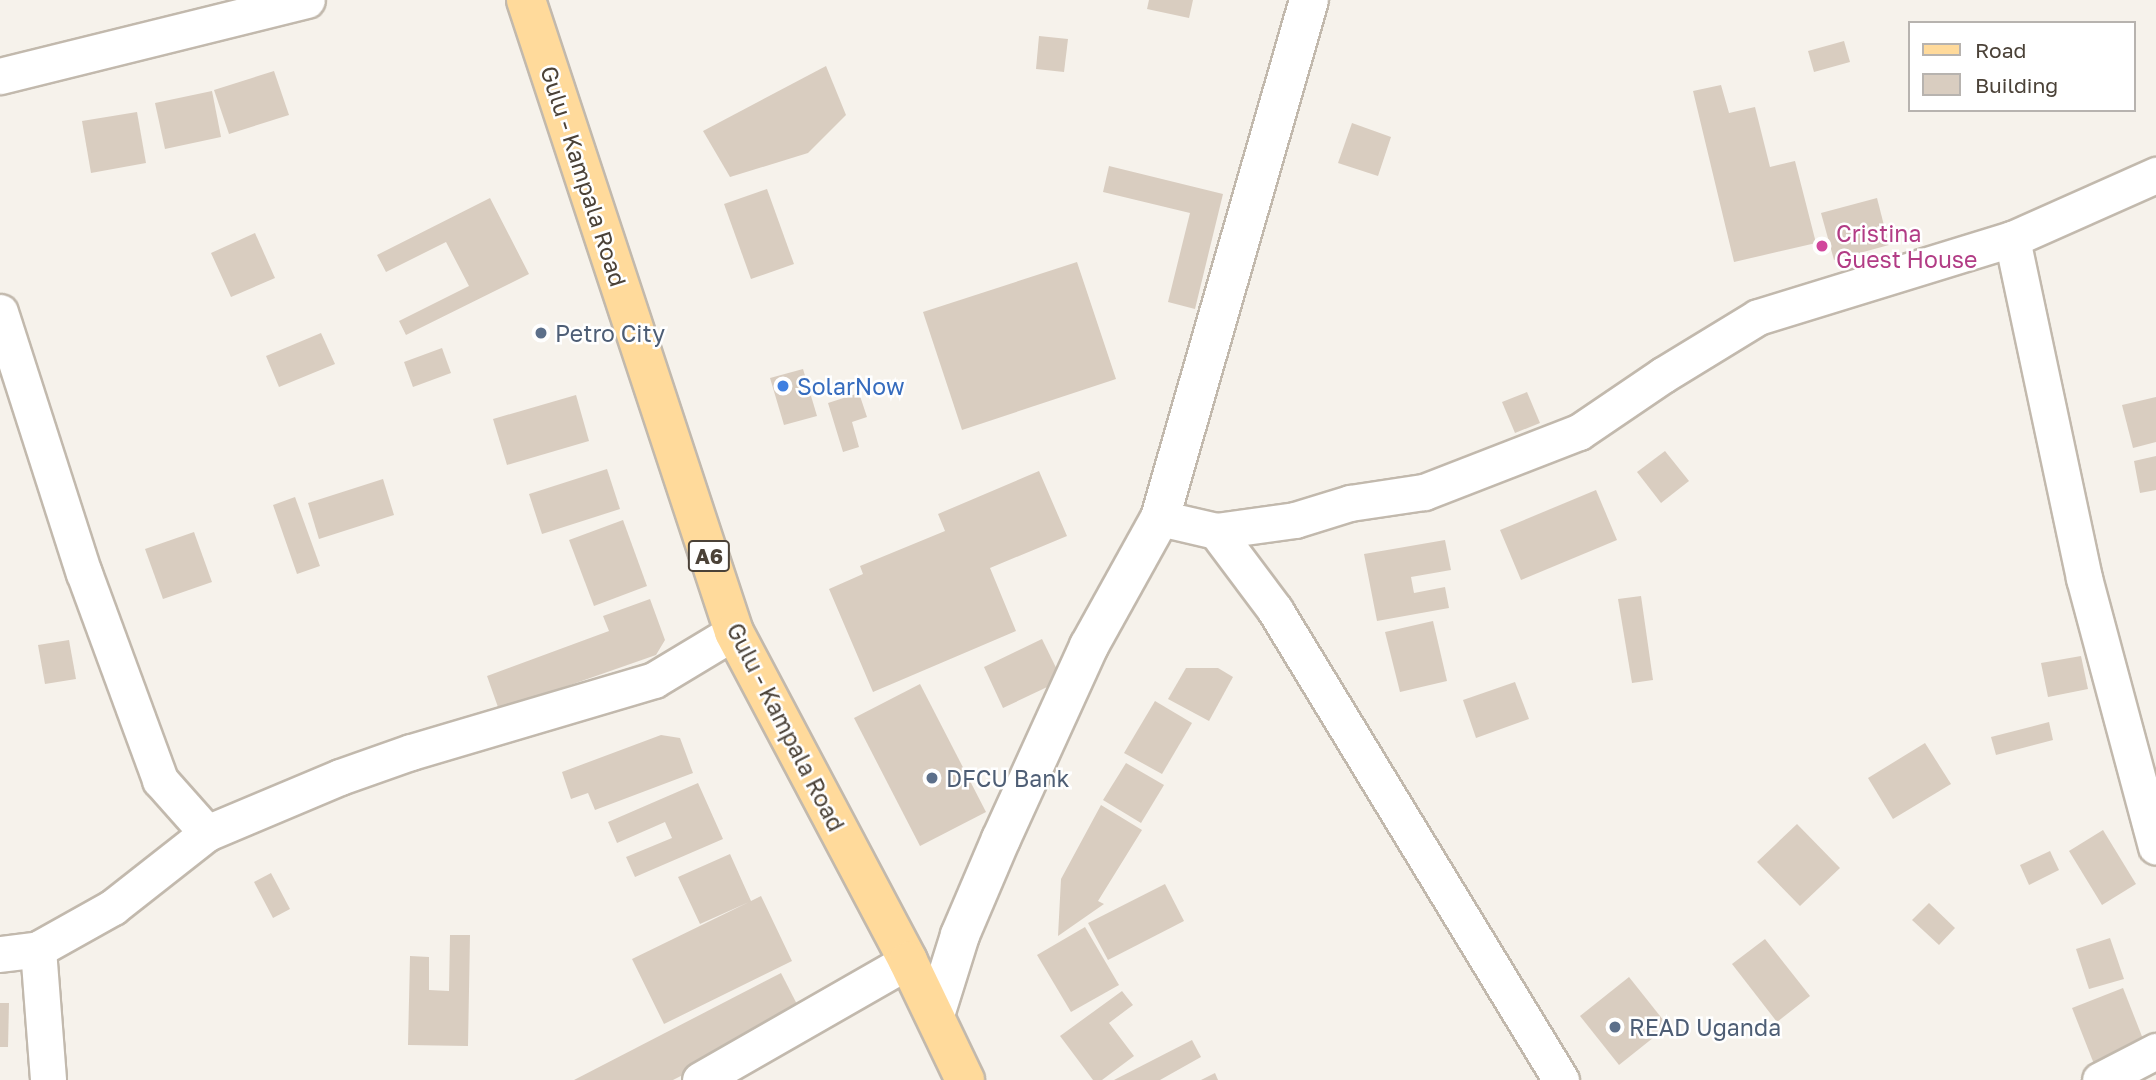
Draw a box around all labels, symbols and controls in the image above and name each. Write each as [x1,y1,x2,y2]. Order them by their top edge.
legend [1908,21,2135,112]
text: Road [1975,37,2026,63]
street label: Gulu - Kampala Road [535,62,633,290]
text: Building [1975,72,2058,98]
place label: Cristina Guest House [1836,219,1977,273]
marker: Cristina Guest House [1814,238,1830,254]
place label: Petro City [555,319,665,347]
marker: Petro City [533,325,549,341]
place label: SolarNow [797,372,905,400]
marker: SolarNow [775,378,791,394]
road number: A6 [686,538,732,574]
street label: Gulu - Kampala Road [721,618,851,836]
place label: DFCU Bank [946,764,1069,792]
marker: DFCU Bank [924,770,940,786]
place label: READ Uganda [1629,1013,1781,1041]
marker: READ Uganda [1607,1019,1623,1035]

